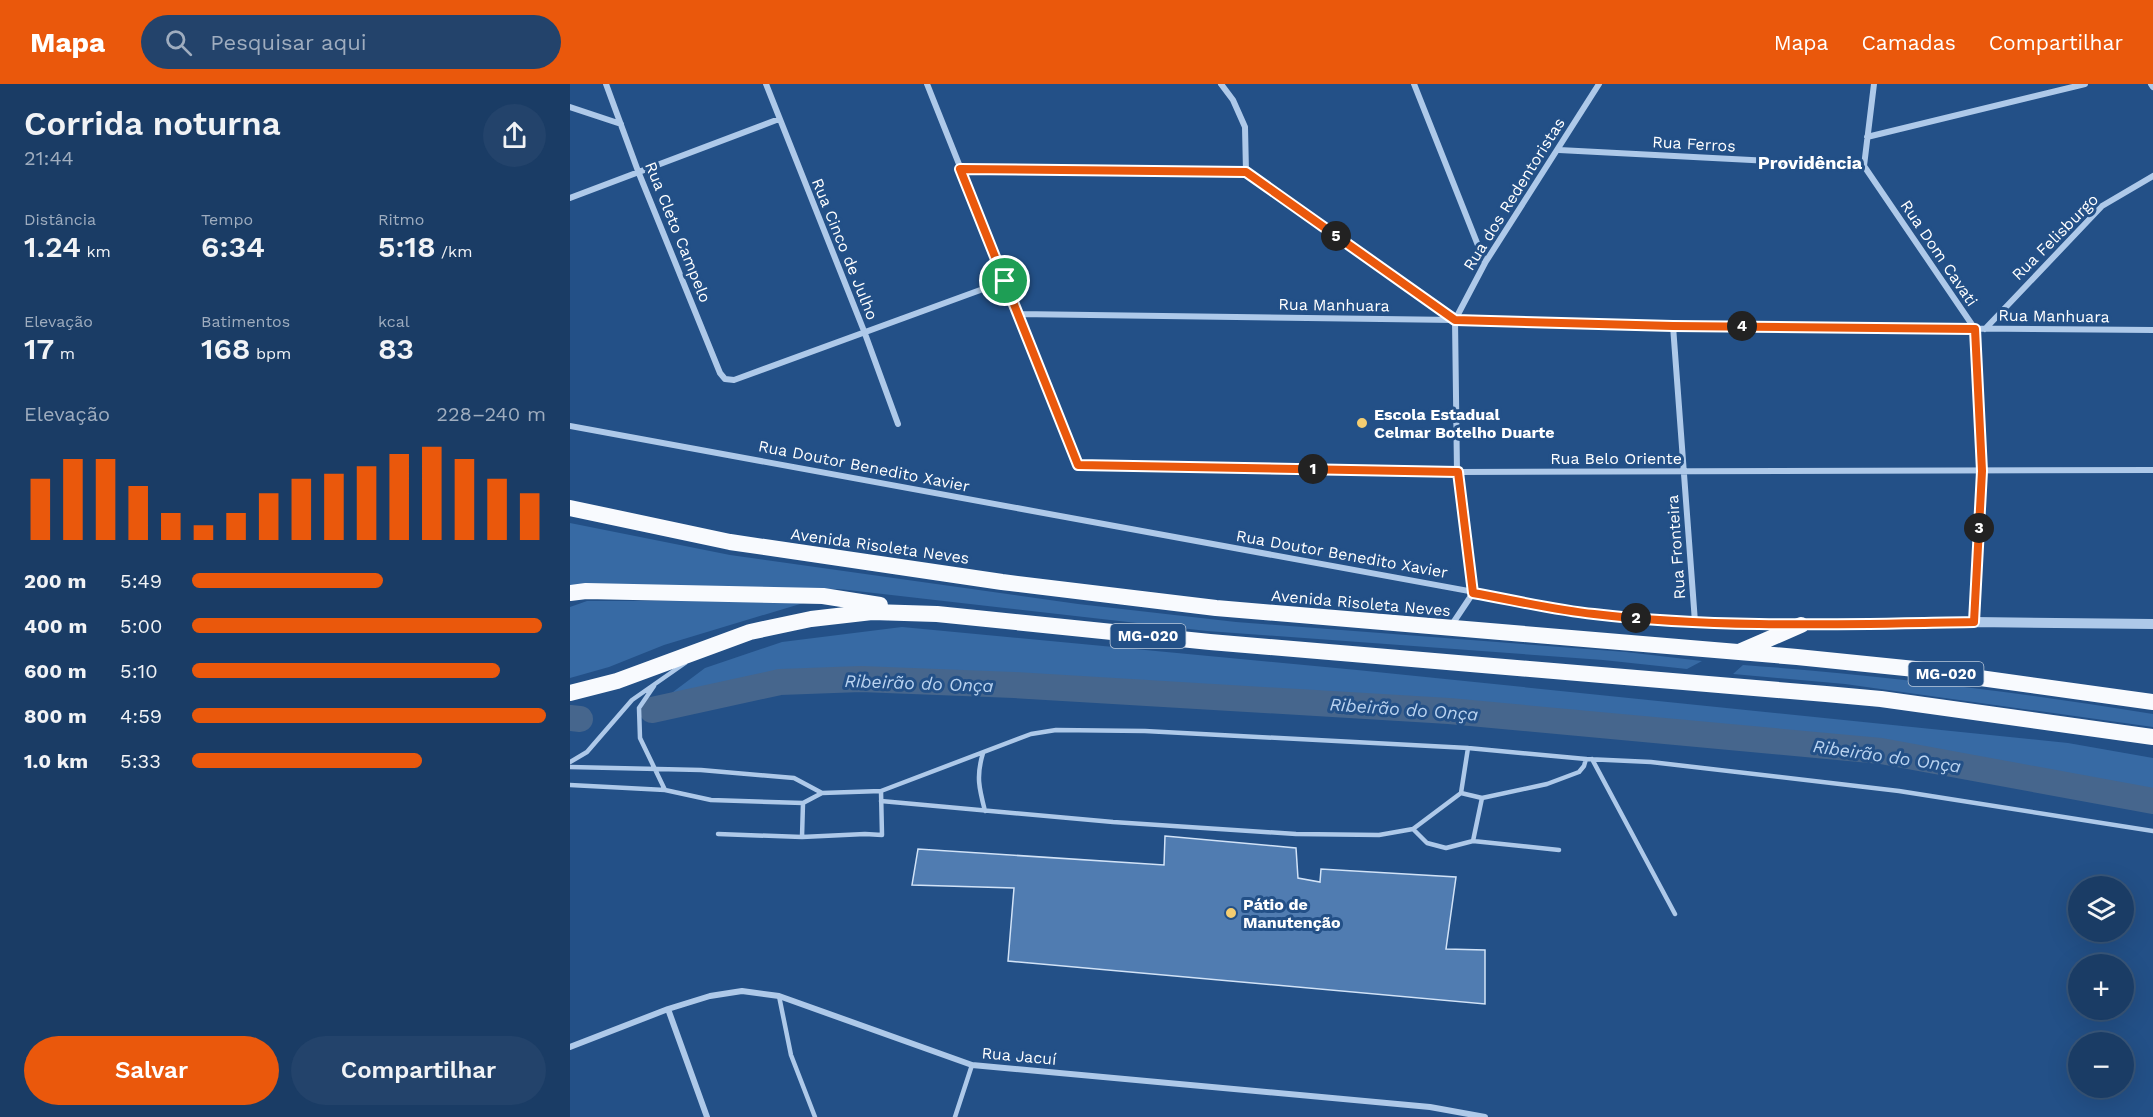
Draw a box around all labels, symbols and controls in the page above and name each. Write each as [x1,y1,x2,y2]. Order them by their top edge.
search box [141,15,561,69]
text: Mapa [30,26,105,59]
icon: search [162,26,195,59]
text: Pesquisar aqui [210,30,367,55]
text: Mapa [1774,30,1828,55]
text: Camadas [1861,30,1956,55]
text: Compartilhar [1989,30,2123,55]
text: Corrida noturna [24,104,281,143]
button: share [483,104,546,167]
street label: Rua dos Redentoristas [1459,114,1569,274]
street label: Rua Ferros [1652,132,1736,156]
text: 21:44 [24,146,74,170]
district label: Providência [1758,152,1863,173]
street label: Rua Cleto Campelo [641,159,715,305]
street label: Rua Cinco de Julho [808,175,882,323]
street label: Rua Felisburgo [2008,190,2102,284]
street label: Rua Dom Cavati [1896,196,1982,310]
text: Distância [24,210,96,229]
text: Tempo [201,210,253,229]
text: Ritmo [378,210,424,229]
pin: 5 [1321,221,1351,251]
text: 5 [1331,226,1341,245]
text: 1.24 [24,229,81,264]
text: 6:34 [201,229,265,264]
text: 5:18 [378,229,436,264]
text: km [81,242,111,261]
text: /km [436,242,472,261]
pin [979,255,1030,306]
icon: arrive [988,264,1021,297]
street label: Rua Manhuara [1278,295,1390,315]
street label: Rua Manhuara [1998,306,2110,326]
pin: 4 [1727,311,1757,341]
text: Elevação [24,312,93,331]
text: Batimentos [201,312,290,331]
text: kcal [378,312,410,331]
text: 4 [1737,316,1747,335]
text: 17 [24,331,54,366]
text: 168 [201,331,251,366]
text: 83 [378,331,414,366]
text: m [54,344,75,363]
text: bpm [251,344,291,363]
text: Elevação [24,402,110,426]
text: 228–240 m [436,402,546,426]
place label: Escola Estadual Celmar Botelho Duarte [1374,405,1555,442]
marker: Escola Estadual Celmar Botelho Duarte [1355,416,1369,430]
street label: Rua Doutor Benedito Xavier [757,436,972,496]
street label: Rua Belo Oriente [1550,449,1682,468]
pin: 1 [1298,454,1328,484]
text: 1 [1310,459,1316,478]
street label: Rua Fronteira [1663,494,1689,600]
pin: 3 [1964,513,1994,543]
text: 3 [1974,518,1984,537]
street label: Avenida Risoleta Neves [789,524,971,568]
street label: Rua Doutor Benedito Xavier [1235,526,1450,582]
text: 200 m [24,569,86,593]
text: 5:49 [120,569,162,593]
street label: Avenida Risoleta Neves [1270,586,1452,620]
pin: 2 [1621,603,1651,633]
text: 2 [1631,608,1641,627]
text: 400 m [24,614,87,638]
text: 5:00 [120,614,162,638]
road number: MG-020 [1110,624,1186,648]
text: 600 m [24,659,87,683]
text: 5:10 [120,659,158,683]
road number: MG-020 [1908,662,1984,686]
water label: Ribeirão do Onça [844,670,994,696]
water label: Ribeirão do Onça [1329,693,1479,725]
text: 800 m [24,704,87,728]
text: 4:59 [120,704,162,728]
water label: Ribeirão do Onça [1812,735,1962,777]
text: 1.0 km [24,749,88,773]
text: 5:33 [120,749,161,773]
map controls [2068,876,2134,1098]
button: layers [2068,876,2134,942]
place label: Pátio de Manutenção [1243,895,1341,932]
marker: Pátio de Manutenção [1224,906,1238,920]
button: + [2068,954,2134,1020]
button: − [2068,1032,2134,1098]
button: Salvar [24,1036,279,1105]
button: Compartilhar [291,1036,546,1105]
street label: Rua Jacuí [981,1043,1057,1069]

